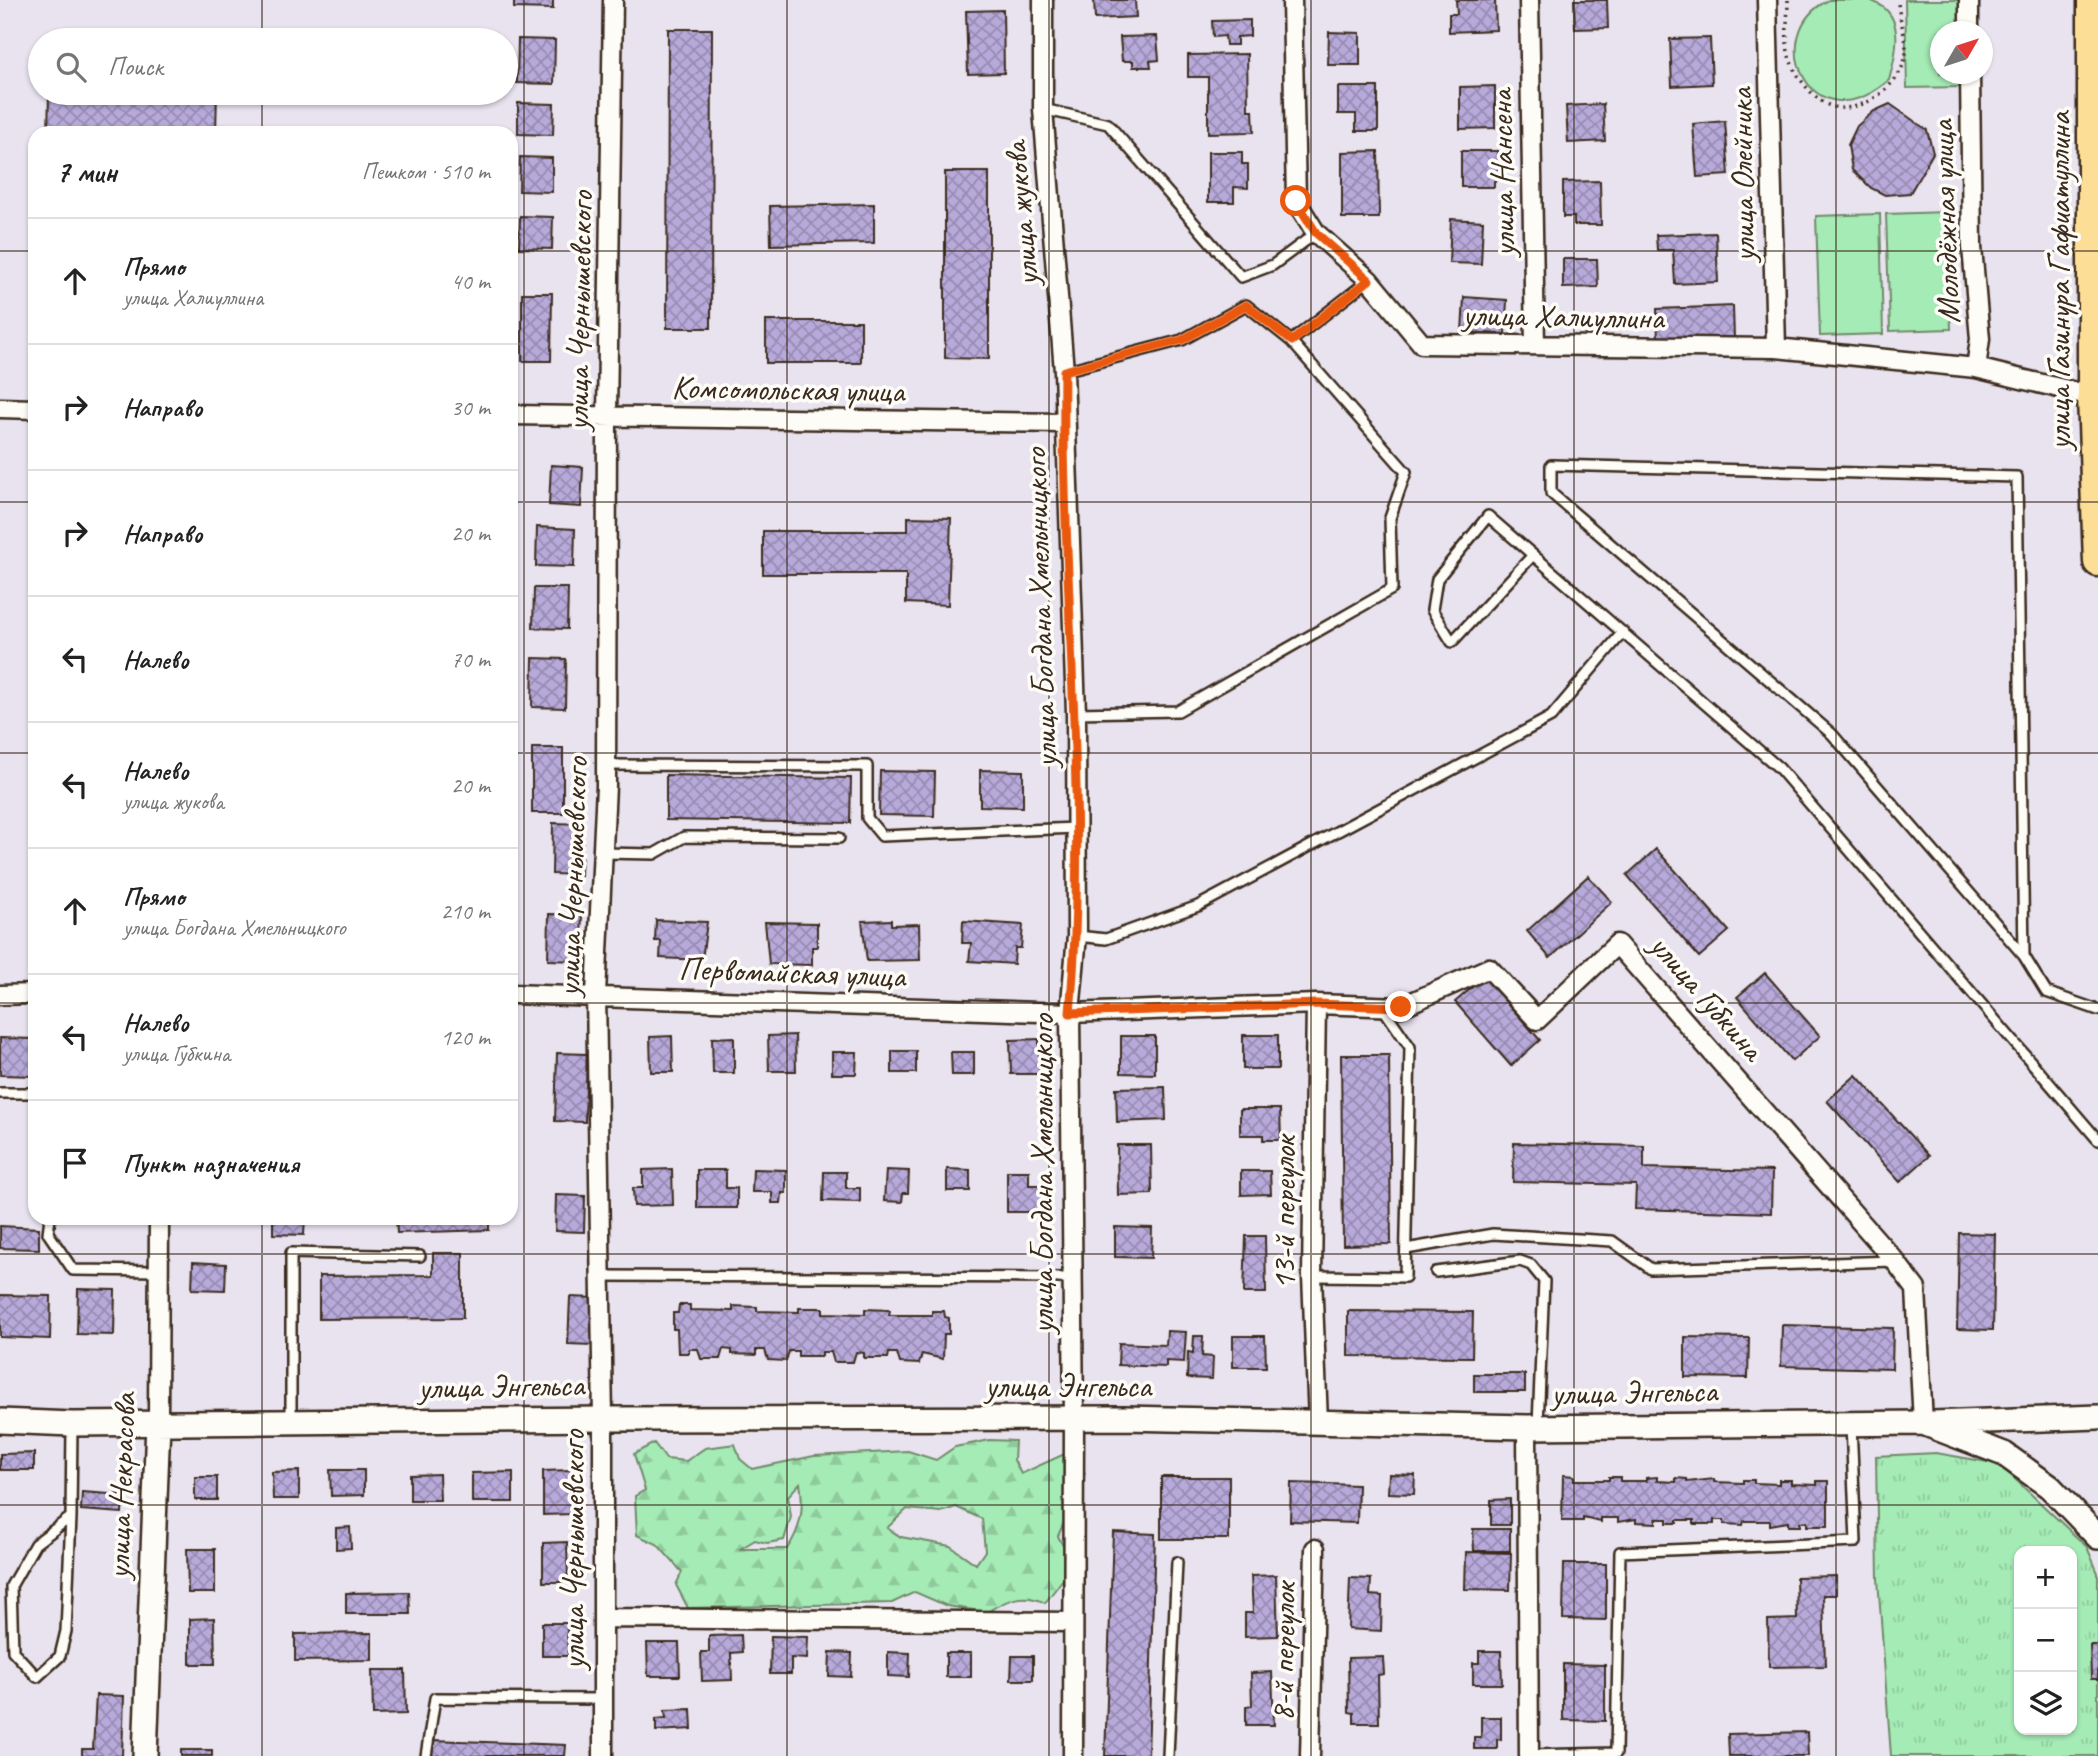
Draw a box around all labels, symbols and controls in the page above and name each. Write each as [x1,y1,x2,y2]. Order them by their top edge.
north arrow [1930,21,1993,84]
search box [28,28,518,105]
icon: search [52,48,90,86]
text: Поиск [108,50,163,83]
street label: улица Олейника [1719,86,1765,264]
street label: улица Нансена [1480,87,1524,259]
street label: улица Газинура Гафиатуллина [2038,109,2080,452]
street label: Молодёжная улица [1920,118,1970,324]
street label: улица жукова [994,138,1048,290]
text: 7 мин [56,153,117,191]
text: Пешком · 510 m [362,157,490,186]
route start [1280,185,1311,216]
street label: улица Чернышевского [556,190,602,433]
text: Прямо [123,250,185,283]
icon: ahead [56,262,94,300]
text: 40 m [451,267,490,296]
text: улица Халиуллина [123,283,263,312]
street label: улица Халиуллина [1460,293,1666,339]
street label: Комсомольская улица [671,366,906,412]
icon: right [56,388,94,426]
text: Направо [123,391,202,424]
text: 30 m [451,393,490,422]
street label: улица Богдана Хмельницкого [1013,445,1067,770]
icon: right [56,514,94,552]
text: Направо [123,517,202,550]
text: 20 m [451,519,490,548]
icon: left [56,640,94,678]
text: Налево [123,643,189,676]
text: 70 m [451,645,490,674]
text: Налево [123,754,189,787]
street label: улица Чернышевского [547,755,597,999]
icon: left [56,766,94,804]
text: 20 m [451,771,490,800]
text: улица жукова [123,787,224,816]
text: Прямо [123,880,185,913]
icon: ahead [56,892,94,930]
text: 210 m [441,897,490,926]
text: улица Богдана Хмельницкого [123,913,346,942]
street label: улица Губкина [1639,924,1775,1071]
street label: Первомайская улица [678,947,908,997]
route end [1385,991,1416,1022]
text: Налево [123,1006,189,1039]
street label: улица Богдана Хмельницкого [1021,1012,1063,1336]
icon: left [56,1018,94,1056]
text: 120 m [441,1023,490,1052]
text: улица Губкина [123,1039,230,1068]
street label: 13-й переулок [1263,1133,1305,1290]
icon: arrive [56,1144,94,1182]
text: Пункт назначения [123,1147,299,1180]
street label: улица Энгельса [416,1364,586,1408]
street label: улица Энгельса [983,1365,1153,1407]
street label: улица Энгельса [1549,1370,1719,1414]
street label: улица Некрасова [97,1390,145,1582]
street label: улица Чернышевского [552,1429,594,1672]
map controls [2014,1546,2077,1735]
button: + [2014,1546,2077,1609]
street label: 8-й переулок [1261,1579,1305,1722]
button: − [2014,1609,2077,1672]
button: layers [2014,1672,2077,1735]

